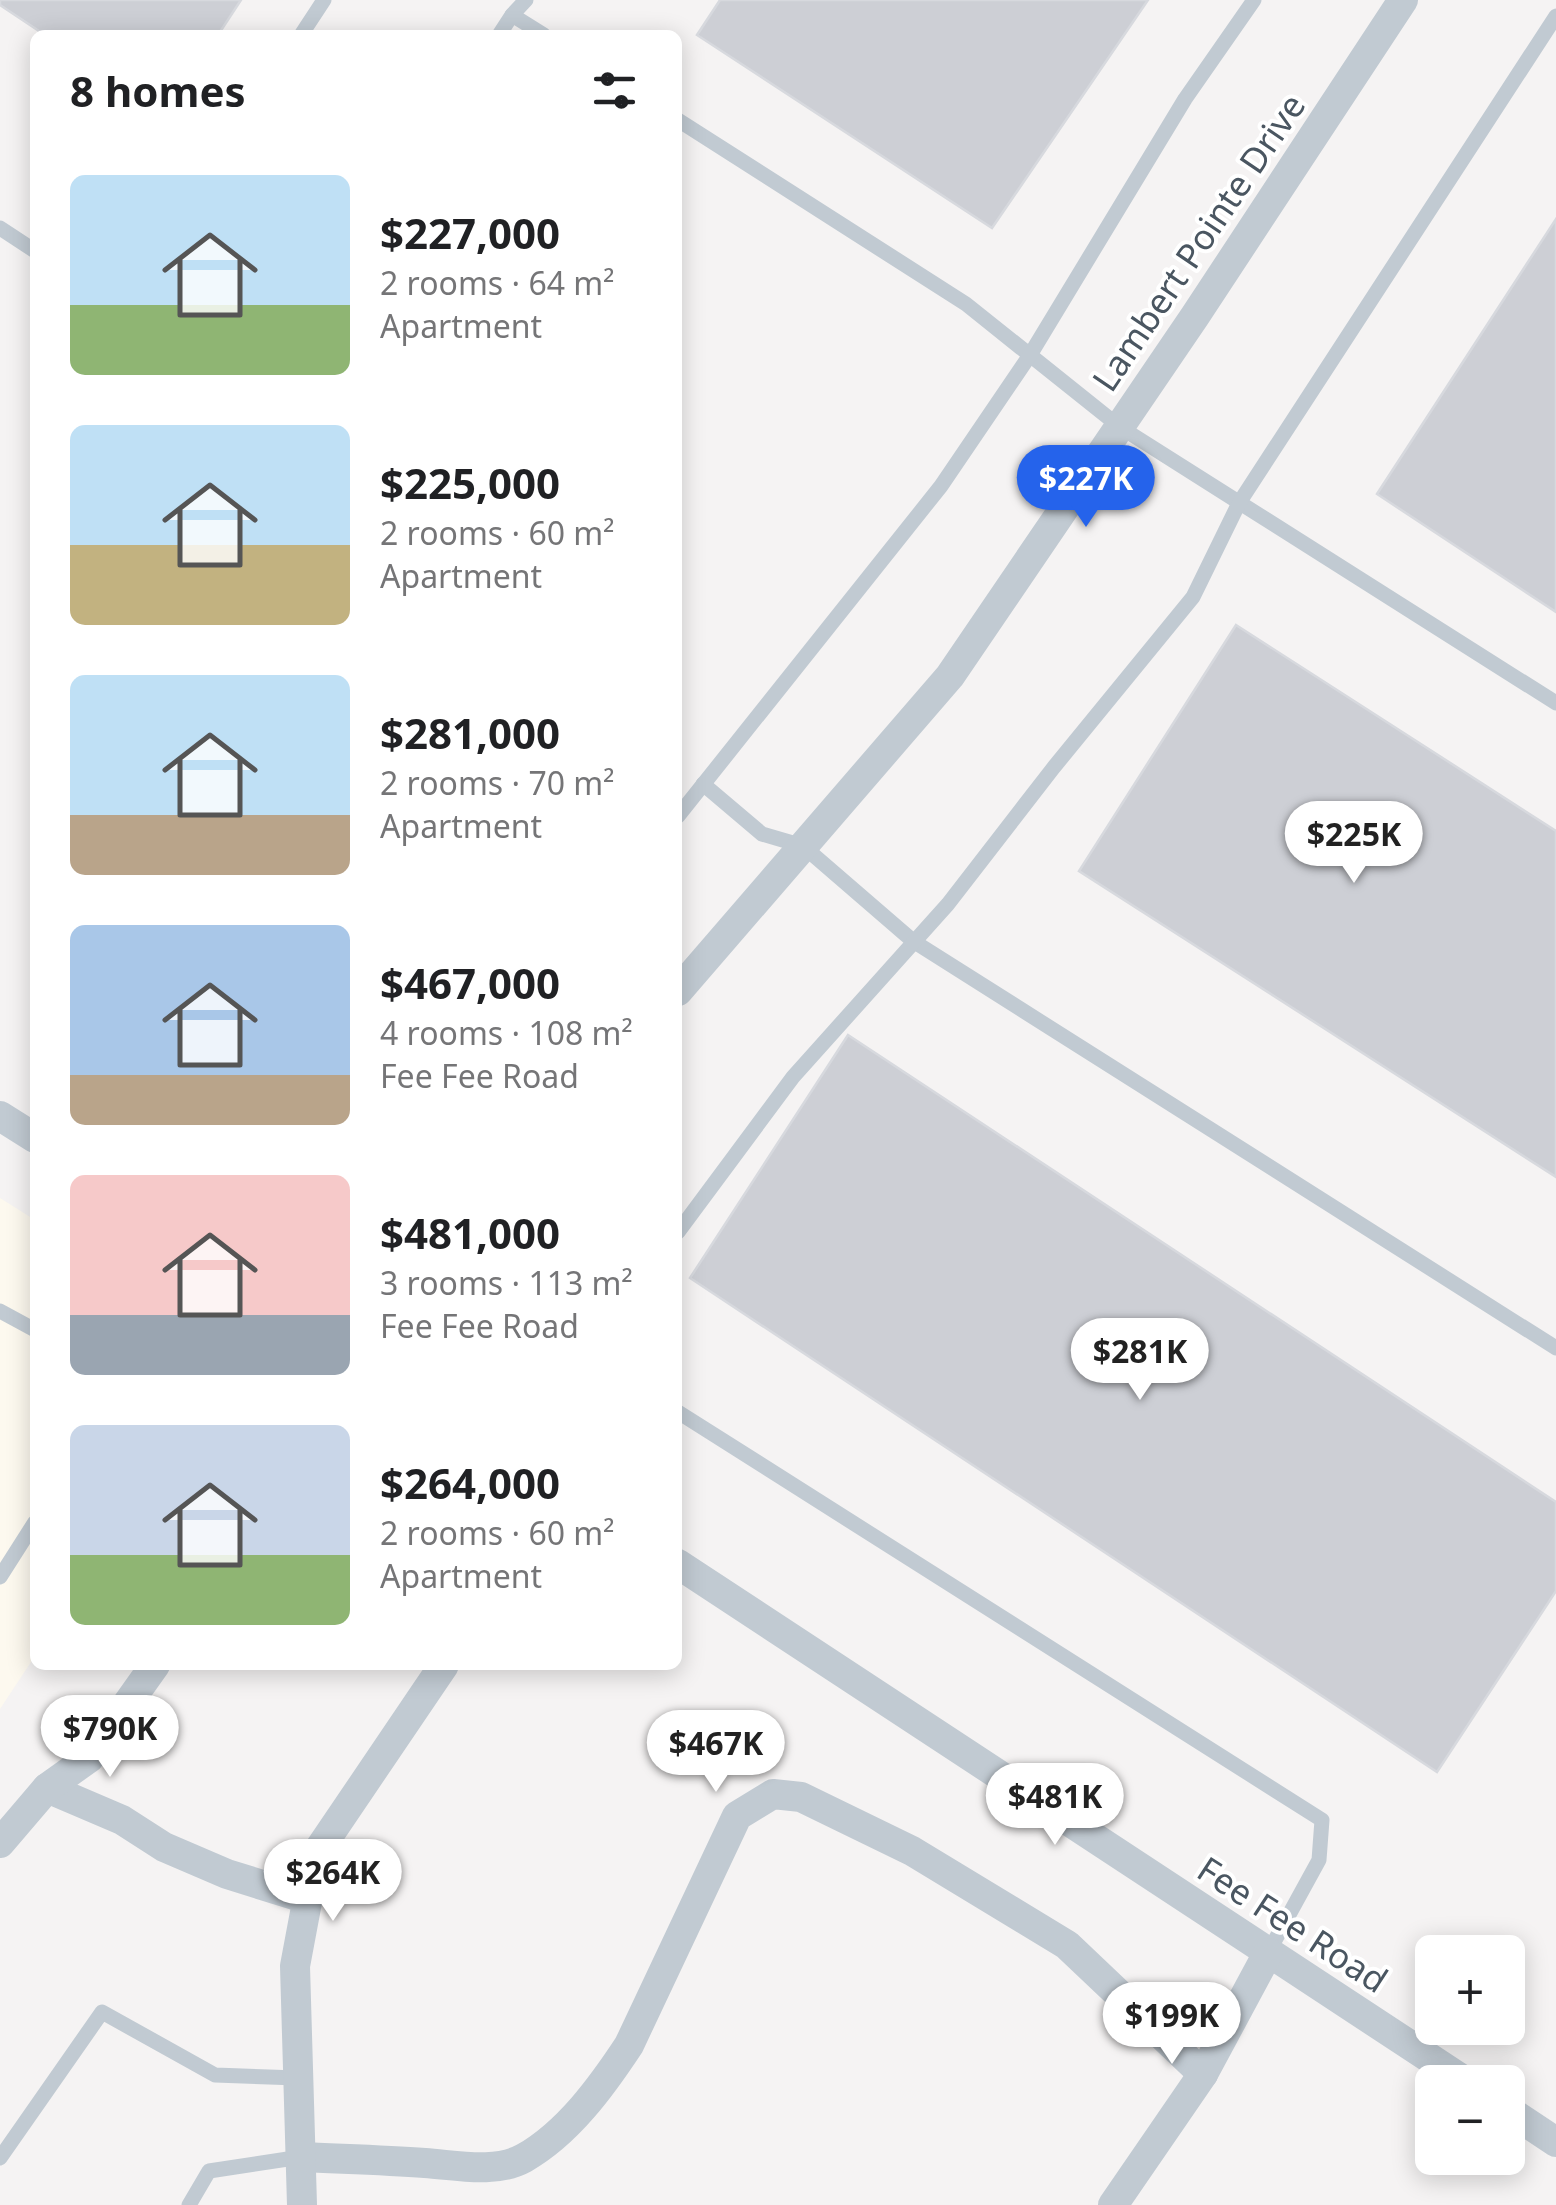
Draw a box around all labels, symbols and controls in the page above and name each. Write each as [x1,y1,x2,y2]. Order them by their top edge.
text: 8 homes [70,62,246,119]
icon: filters [587,63,642,118]
street label: Lambert Pointe Drive [1081,84,1315,400]
text: $227,000 [380,204,560,261]
icon: home [150,215,270,335]
text: 2 rooms · 64 m² [380,261,614,304]
text: Apartment [380,304,542,347]
pin: $227K [1016,445,1156,530]
text: $225,000 [380,454,560,511]
text: $227K [1039,456,1133,499]
icon: home [150,465,270,585]
text: 2 rooms · 60 m² [380,511,614,554]
text: Apartment [380,554,542,597]
text: $281,000 [380,704,560,761]
icon: home [150,715,270,835]
text: 2 rooms · 70 m² [380,761,614,804]
pin: $225K [1284,801,1424,886]
text: Apartment [380,804,542,847]
text: $225K [1307,812,1401,855]
text: $467,000 [380,954,560,1011]
icon: home [150,965,270,1085]
text: 4 rooms · 108 m² [380,1011,633,1054]
text: Fee Fee Road [380,1054,579,1097]
text: $481,000 [380,1204,560,1261]
icon: home [150,1215,270,1335]
text: 3 rooms · 113 m² [380,1261,633,1304]
text: Fee Fee Road [380,1304,579,1347]
pin: $281K [1070,1318,1210,1403]
text: $281K [1093,1329,1187,1372]
text: $264,000 [380,1454,560,1511]
icon: home [150,1465,270,1585]
text: 2 rooms · 60 m² [380,1511,614,1554]
text: Apartment [380,1554,542,1597]
pin: $790K [40,1695,180,1780]
text: $790K [63,1706,157,1749]
pin: $467K [646,1710,786,1795]
text: $467K [669,1721,763,1764]
pin: $481K [985,1763,1125,1848]
text: $481K [1008,1774,1102,1817]
pin: $264K [263,1839,403,1924]
street label: Fee Fee Road [1189,1845,1397,2003]
text: $264K [286,1850,380,1893]
map controls [1415,1935,1525,2175]
button: + [1415,1935,1525,2045]
pin: $199K [1102,1982,1242,2067]
text: $199K [1125,1993,1219,2036]
button: − [1415,2065,1525,2175]

